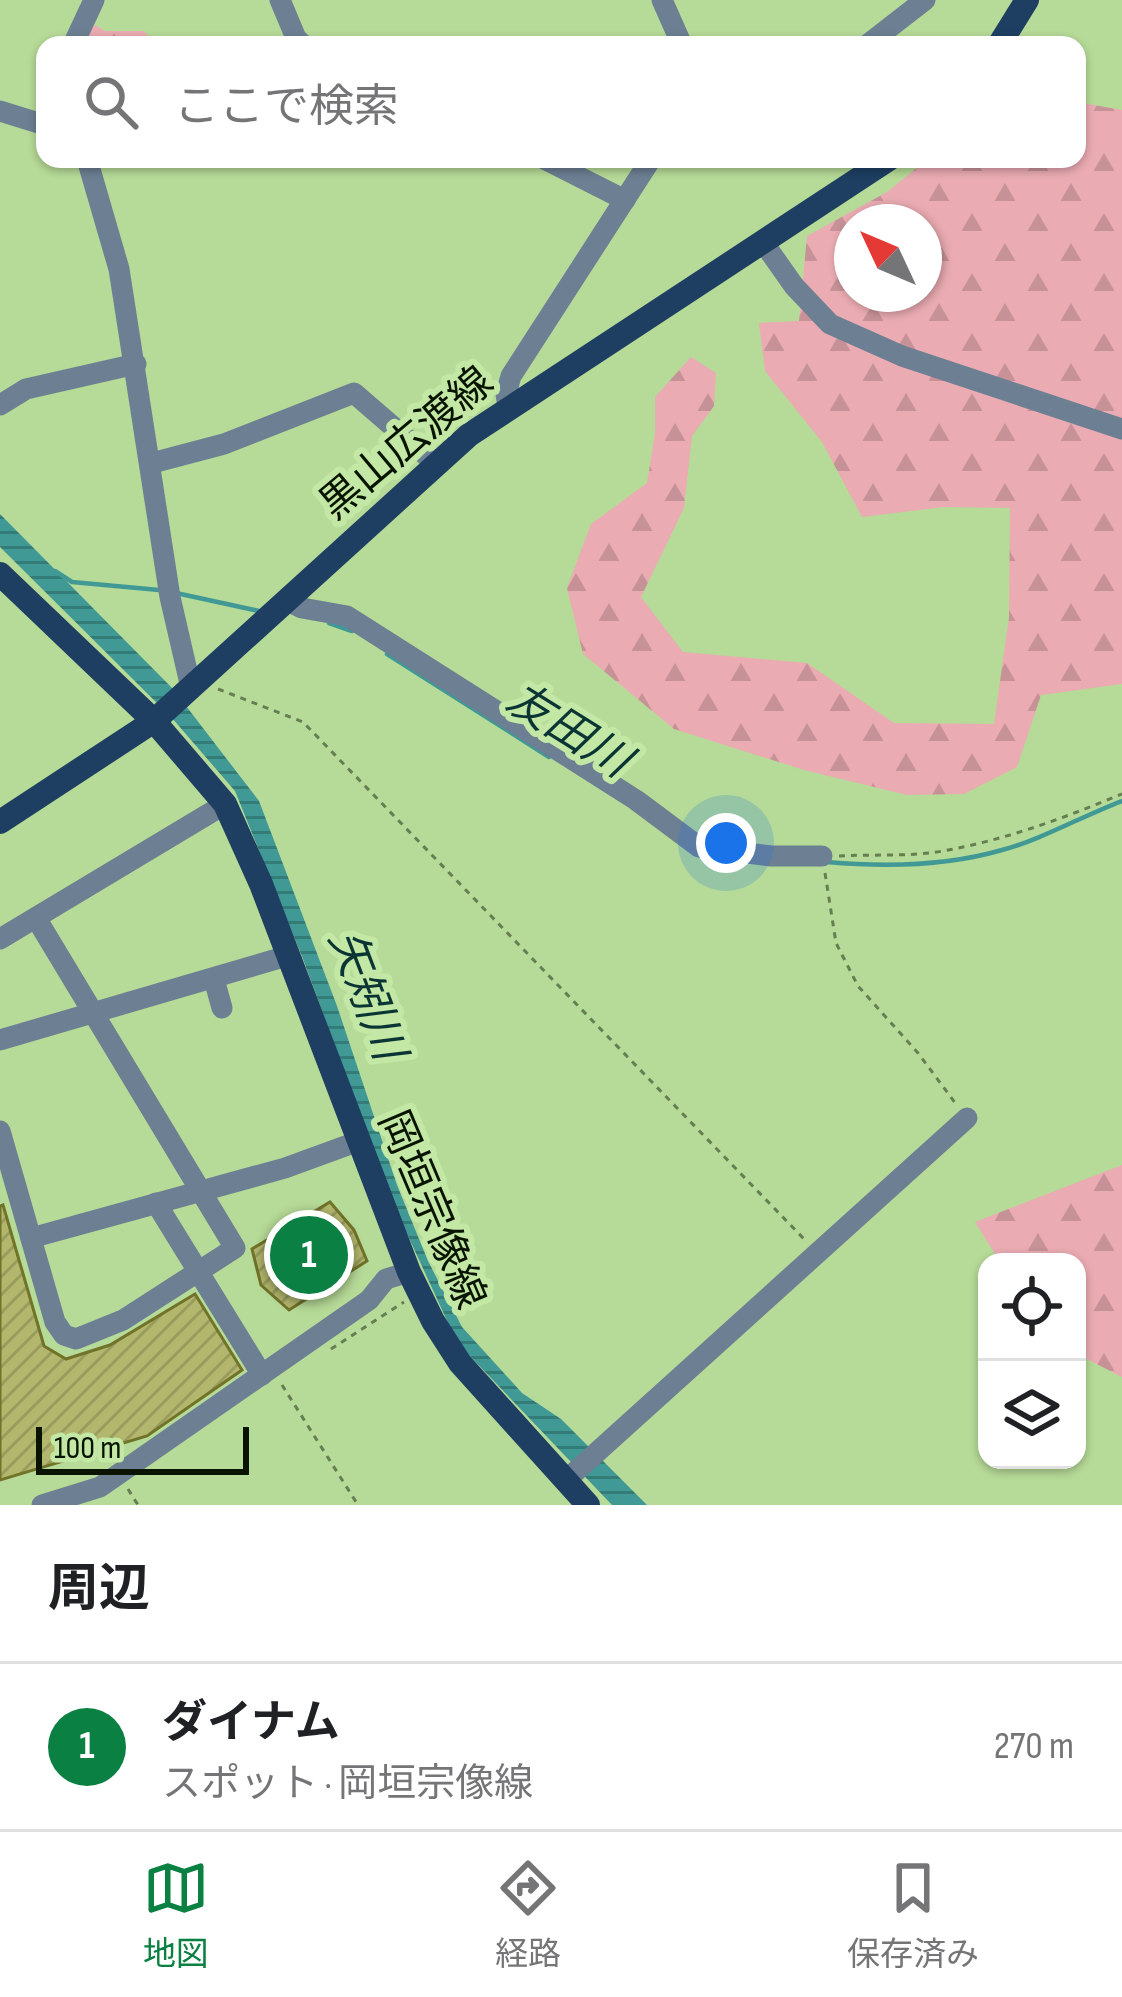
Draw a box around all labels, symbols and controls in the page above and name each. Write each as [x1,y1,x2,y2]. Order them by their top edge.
search box [36,36,1086,168]
icon: search [78,69,144,135]
text: ここで検索 [174,80,399,135]
north arrow [834,204,942,312]
street label: 黒山広渡線 [310,357,504,531]
water label: 友田川 [496,672,643,792]
your location [696,813,756,873]
water label: 矢矧川 [316,922,417,1072]
street label: 岡垣宗像線 [366,1103,496,1317]
pin: 1 [270,1210,348,1300]
map controls [978,1253,1086,1469]
button: locate [978,1253,1086,1361]
button: layers [978,1361,1086,1469]
scale bar [36,1421,249,1474]
text: 100 m [54,1428,121,1468]
text: 周辺 [48,1559,150,1620]
text: ダイナム [162,1696,340,1751]
text: 1 [79,1723,95,1770]
text: 270 m [994,1723,1074,1770]
text: スポット · 岡垣宗像線 [162,1761,533,1808]
tab: 地図 [143,1855,209,1975]
tab: 経路 [495,1855,561,1975]
tab: 保存済み [847,1855,979,1975]

